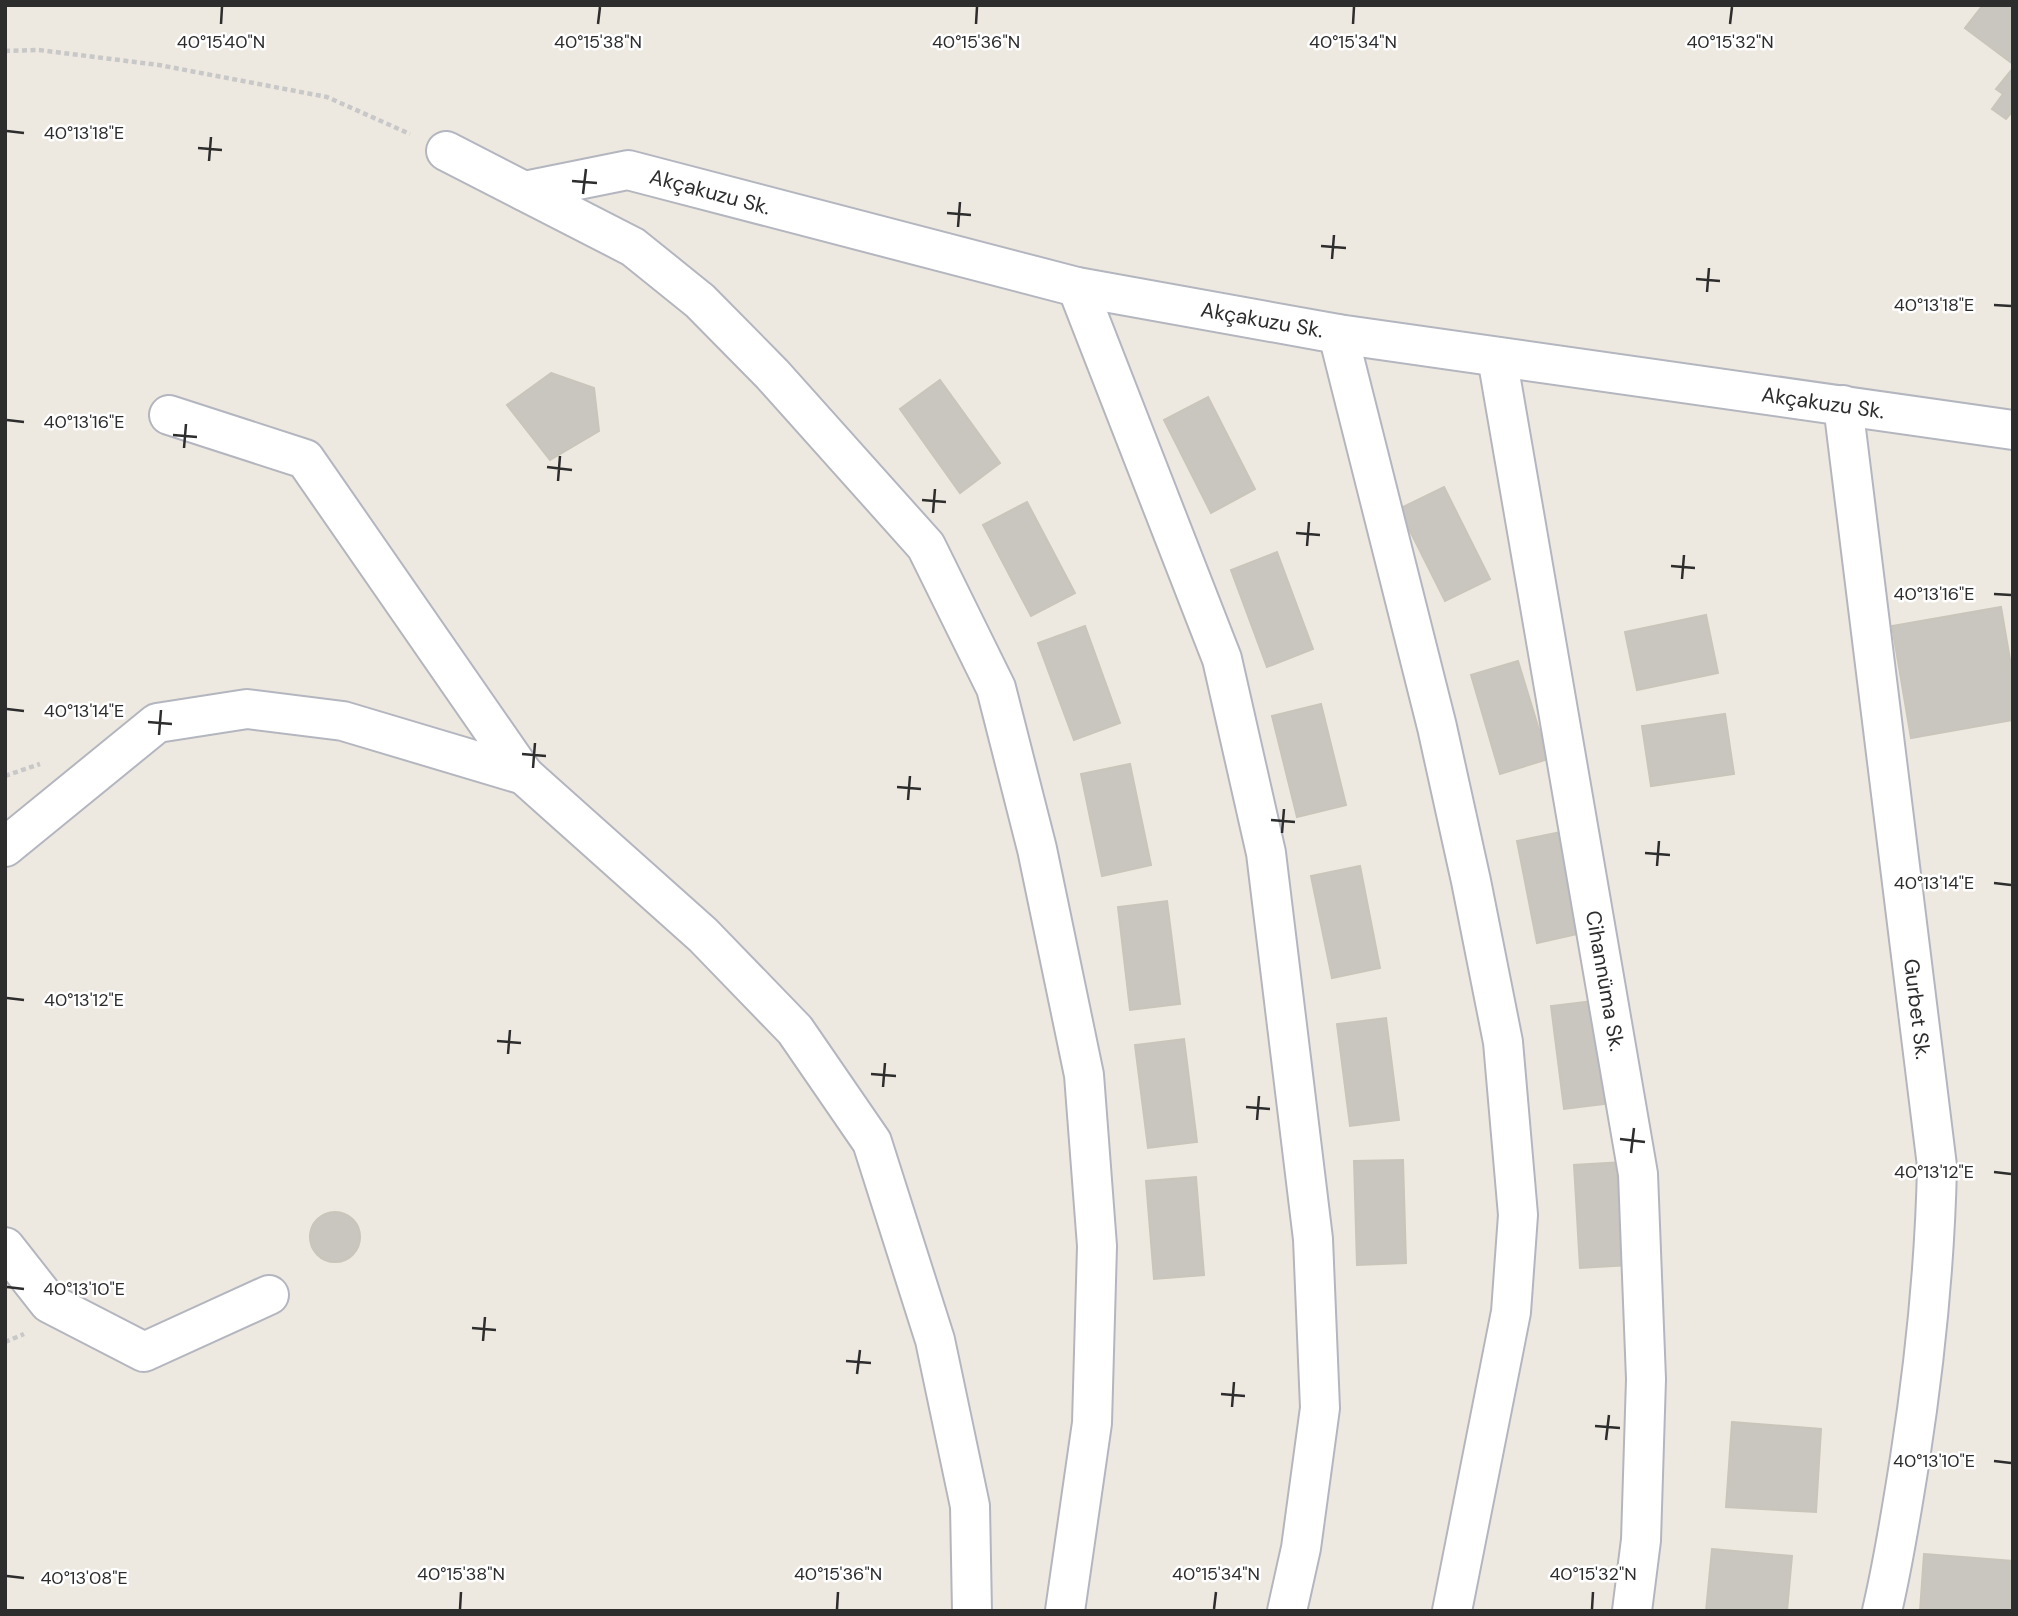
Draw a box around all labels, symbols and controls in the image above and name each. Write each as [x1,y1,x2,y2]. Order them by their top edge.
text: 40°15'40"N [177,30,265,54]
text: 40°15'38"N [554,30,642,54]
text: 40°15'36"N [932,30,1020,54]
text: 40°15'34"N [1309,30,1397,54]
text: 40°15'32"N [1686,30,1774,54]
text: 40°13'18"E [44,121,124,145]
street label: Akçakuzu Sk. [646,162,774,222]
text: 40°13'18"E [1894,293,1974,317]
street label: Akçakuzu Sk. [1199,295,1325,345]
street label: Akçakuzu Sk. [1760,381,1886,425]
text: 40°13'16"E [44,410,124,434]
text: 40°13'16"E [1894,582,1974,606]
text: 40°13'14"E [44,699,124,723]
text: 40°13'14"E [1894,871,1974,895]
street label: Cihannüma Sk. [1579,908,1631,1054]
street label: Gurbet Sk. [1897,957,1937,1061]
text: 40°13'12"E [44,988,124,1012]
text: 40°13'12"E [1894,1160,1974,1184]
text: 40°13'10"E [43,1277,125,1301]
text: 40°13'10"E [1893,1449,1975,1473]
text: 40°15'38"N [417,1562,505,1586]
text: 40°15'36"N [794,1562,882,1586]
text: 40°15'34"N [1172,1562,1260,1586]
text: 40°15'32"N [1549,1562,1637,1586]
text: 40°13'08"E [40,1566,128,1590]

